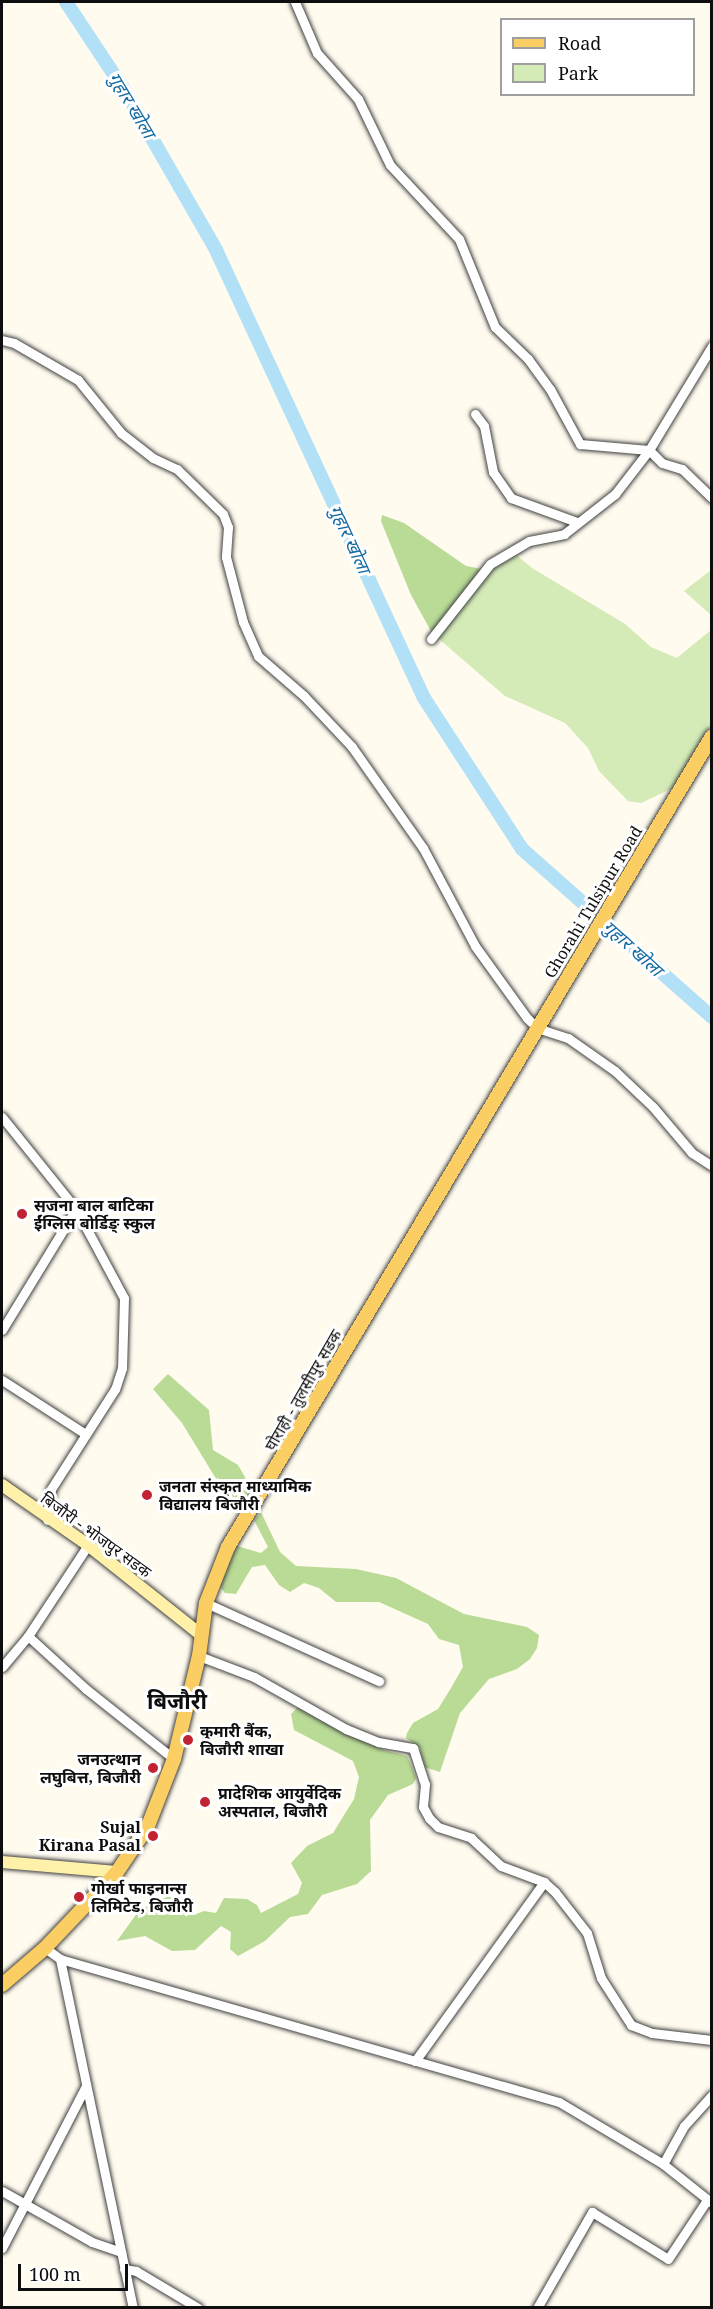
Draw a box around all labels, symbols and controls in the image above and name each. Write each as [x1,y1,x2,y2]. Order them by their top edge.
legend [500,18,695,96]
text: Road [558,31,601,55]
text: Park [558,61,598,85]
water label: गुहार खोला [104,68,160,142]
water label: गुहार खोला [325,502,375,576]
street label: Ghorahi Tulsipur Road [540,822,646,982]
water label: गुहार खोला [599,916,667,980]
place label: सृजना बाल बाटिका ईंग्लिस बोर्डिङ् स्कुल [34,1195,155,1233]
marker: सृजना बाल बाटिका ईंग्लिस बोर्डिङ् स्कुल [15,1207,29,1221]
street label: घोराही - तुलसीपुर सडक [261,1326,345,1454]
place label: जनता संस्कृत माध्यामिक विद्यालय बिजौरी [159,1476,311,1514]
street label: बिजौरी - भोजपुर सडक [37,1488,155,1582]
marker: जनता संस्कृत माध्यामिक विद्यालय बिजौरी [140,1488,154,1502]
district label: बिजौरी [147,1688,207,1714]
place label: कुमारी बैंक, बिजौरी शाखा [200,1721,283,1759]
marker: कुमारी बैंक, बिजौरी शाखा [181,1733,195,1747]
place label: जनउत्थान लघुबित्त, बिजौरी [40,1749,141,1787]
marker: जनउत्थान लघुबित्त, बिजौरी [146,1761,160,1775]
place label: प्रादेशिक आयुर्वेदिक अस्पताल, बिजौरी [218,1783,341,1821]
marker: प्रादेशिक आयुर्वेदिक अस्पताल, बिजौरी [196,1793,214,1811]
place label: Sujal Kirana Pasal [39,1817,141,1855]
marker: Sujal Kirana Pasal [146,1829,160,1843]
place label: गोर्खा फाइनान्स लिमिटेड, बिजौरी [91,1878,193,1916]
marker: गोर्खा फाइनान्स लिमिटेड, बिजौरी [72,1890,86,1904]
scale bar [21,2252,130,2290]
text: 100 m [29,2262,81,2286]

